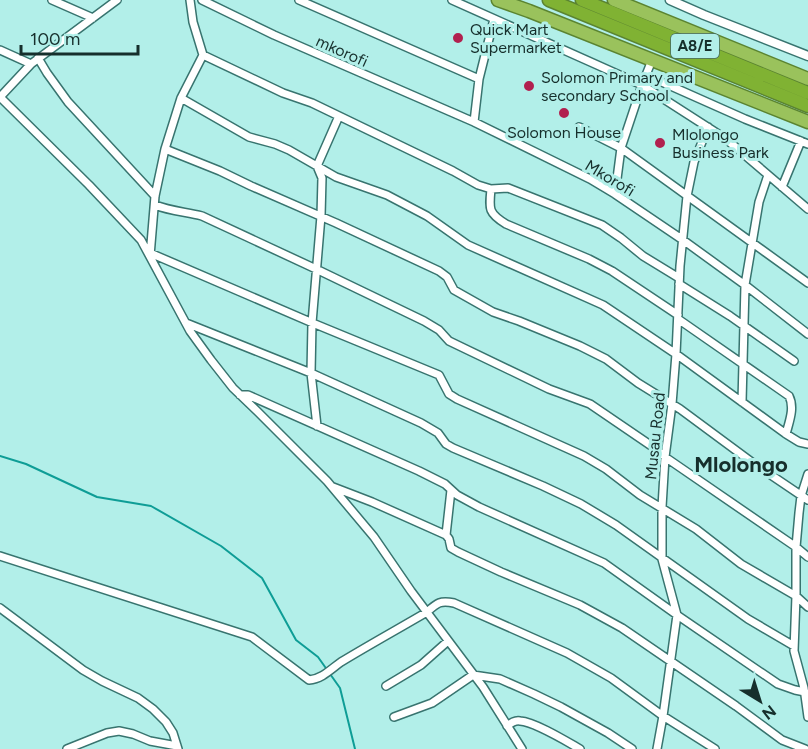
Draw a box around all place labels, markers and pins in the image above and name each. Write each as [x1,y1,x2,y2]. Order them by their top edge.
place label: Quick Mart Supermarket [470,20,562,57]
marker: Quick Mart Supermarket [451,31,465,45]
place label: Solomon Primary and secondary School [541,68,693,105]
marker: Solomon Primary and secondary School [522,79,536,93]
marker: Solomon House [557,106,571,120]
place label: Solomon House [507,123,621,142]
place label: Mlolongo Business Park [672,125,769,162]
marker: Mlolongo Business Park [653,136,667,150]

